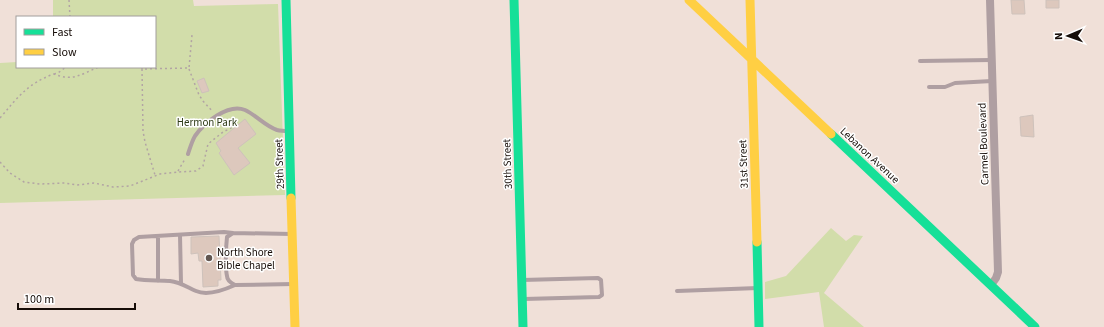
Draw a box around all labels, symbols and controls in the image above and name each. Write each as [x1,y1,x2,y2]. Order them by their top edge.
legend [16,16,156,68]
north arrow [1048,16,1088,56]
text: Fast [52,24,72,41]
text: N [1051,32,1066,40]
text: Slow [52,44,77,61]
street label: Carmel Boulevard [975,103,992,185]
park label: Hermon Park [177,115,238,130]
street label: Lebanon Avenue [837,124,903,187]
street label: 29th Street [271,138,288,189]
street label: 30th Street [499,138,516,189]
street label: 31st Street [735,139,752,189]
place label: North Shore Bible Chapel [217,245,275,273]
marker: North Shore Bible Chapel [204,253,214,263]
scale bar [18,285,135,311]
text: 100 m [24,291,54,308]

